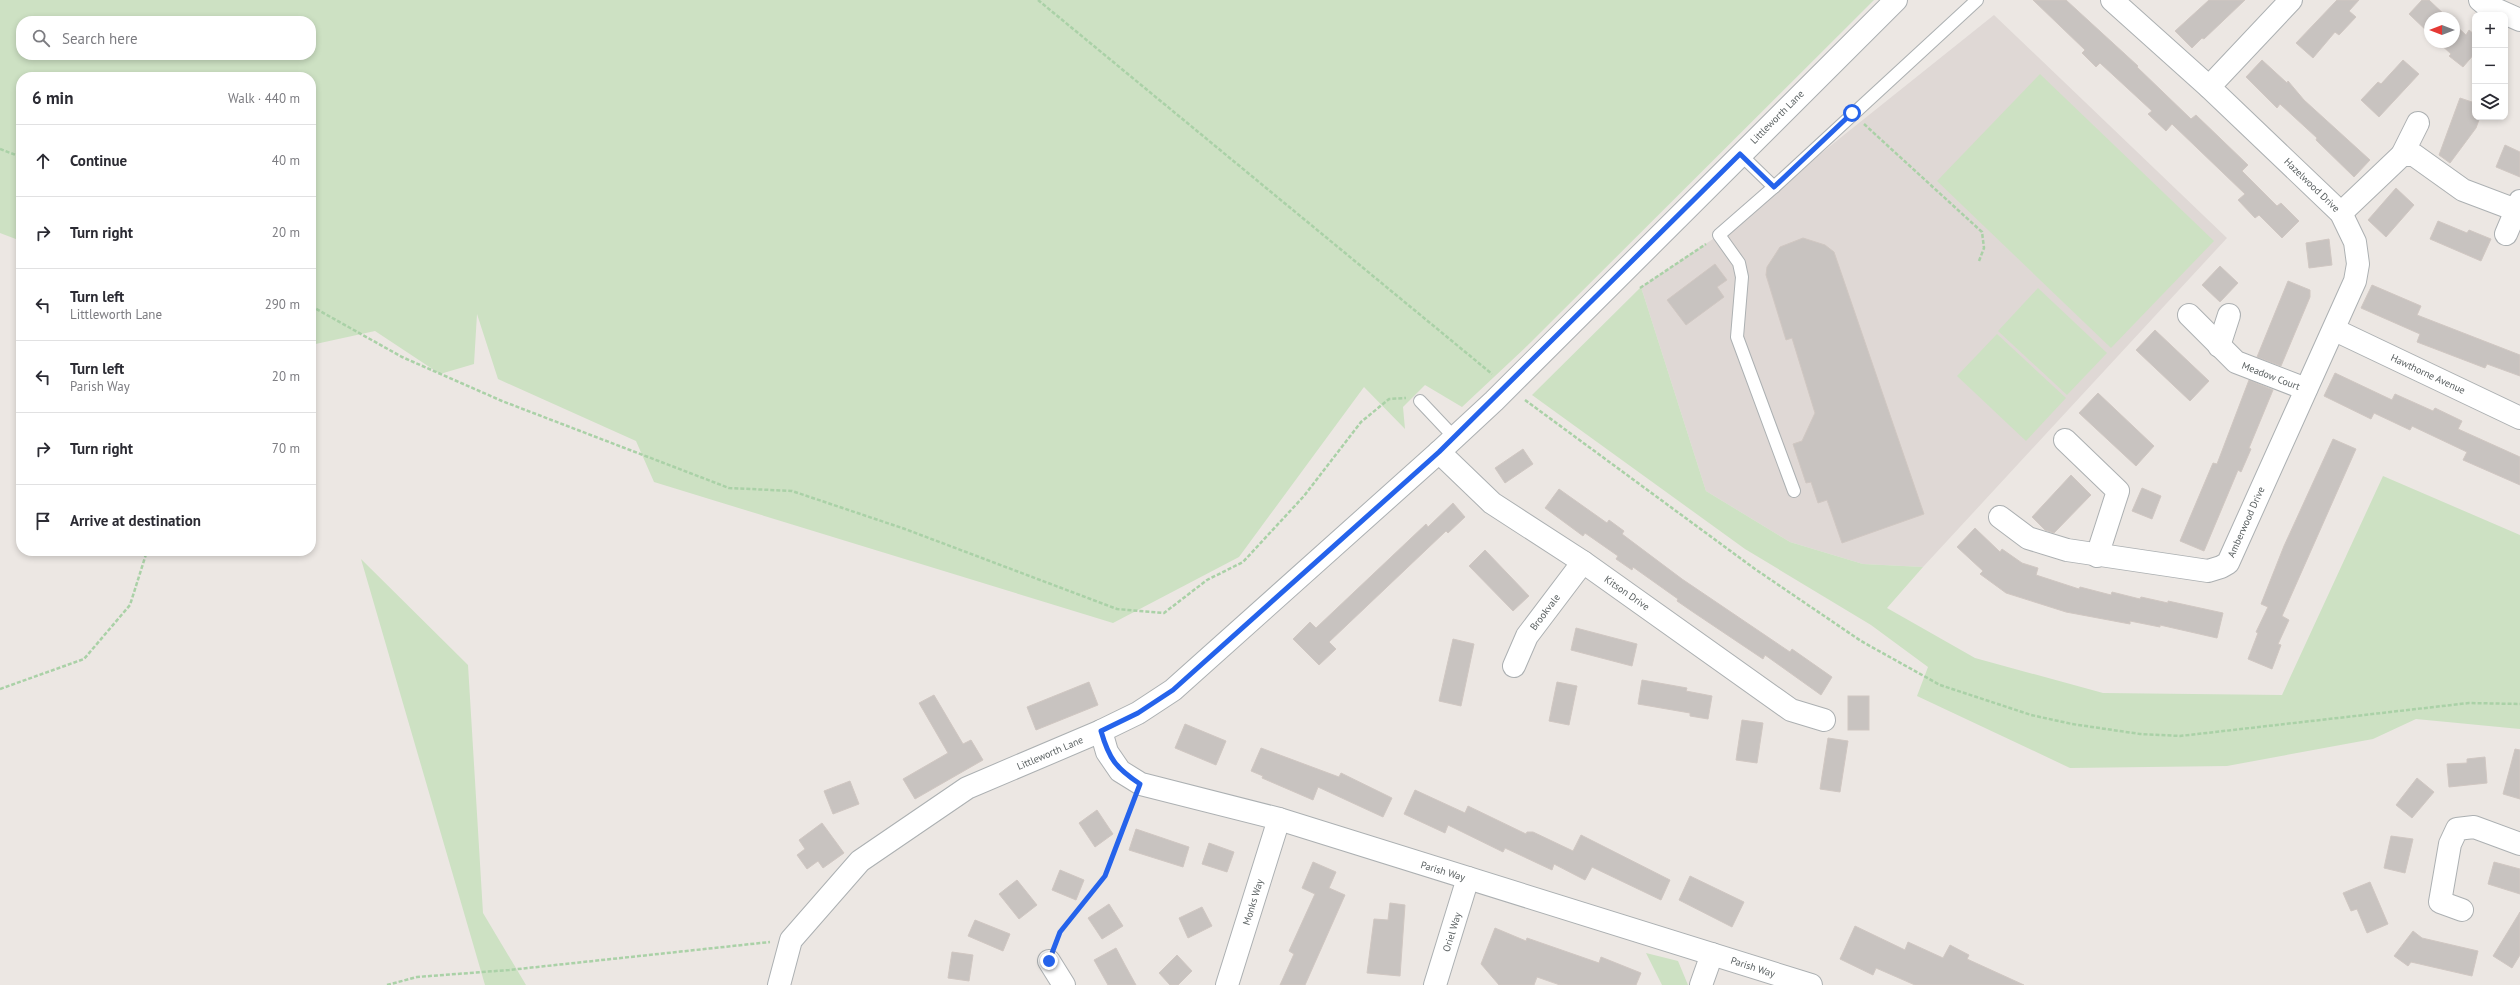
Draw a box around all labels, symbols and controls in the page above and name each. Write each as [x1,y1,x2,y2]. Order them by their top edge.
north arrow [2424,12,2460,48]
map controls [2472,12,2508,120]
button: + [2472,12,2508,48]
search box [16,16,316,60]
icon: search [30,27,52,49]
text: Search here [62,29,138,48]
button: − [2472,48,2508,84]
button: layers [2472,84,2508,120]
text: 6 min [32,87,73,109]
street label: Littleworth Lane [1747,87,1807,147]
text: Walk · 440 m [228,90,300,107]
route start [1843,104,1861,122]
icon: ahead [32,150,54,172]
text: Continue [70,151,127,170]
text: 40 m [272,152,300,169]
street label: Hazelwood Drive [2281,155,2343,215]
icon: right [32,222,54,244]
text: Turn right [70,223,133,242]
text: 20 m [272,224,300,241]
text: Turn left [70,287,124,306]
icon: left [32,294,54,316]
text: 290 m [265,296,300,313]
text: Littleworth Lane [70,306,162,323]
street label: Hawthorne Avenue [2389,351,2467,397]
text: Turn left [70,359,124,378]
street label: Meadow Court [2240,359,2303,393]
icon: left [32,366,54,388]
text: 20 m [272,368,300,385]
text: Parish Way [70,378,130,395]
icon: right [32,438,54,460]
text: Turn right [70,439,133,458]
text: 70 m [272,440,300,457]
street label: Amberwood Drive [2225,485,2267,559]
icon: arrive [32,510,54,532]
text: Arrive at destination [70,511,201,530]
street label: Kitson Drive [1602,573,1652,613]
street label: Brookvale [1527,591,1563,633]
street label: Littleworth Lane [1015,733,1085,773]
street label: Parish Way [1419,858,1467,884]
street label: Monks Way [1240,877,1266,927]
street label: Oriel Way [1440,910,1464,953]
route end [1040,952,1058,970]
street label: Parish Way [1729,954,1777,980]

